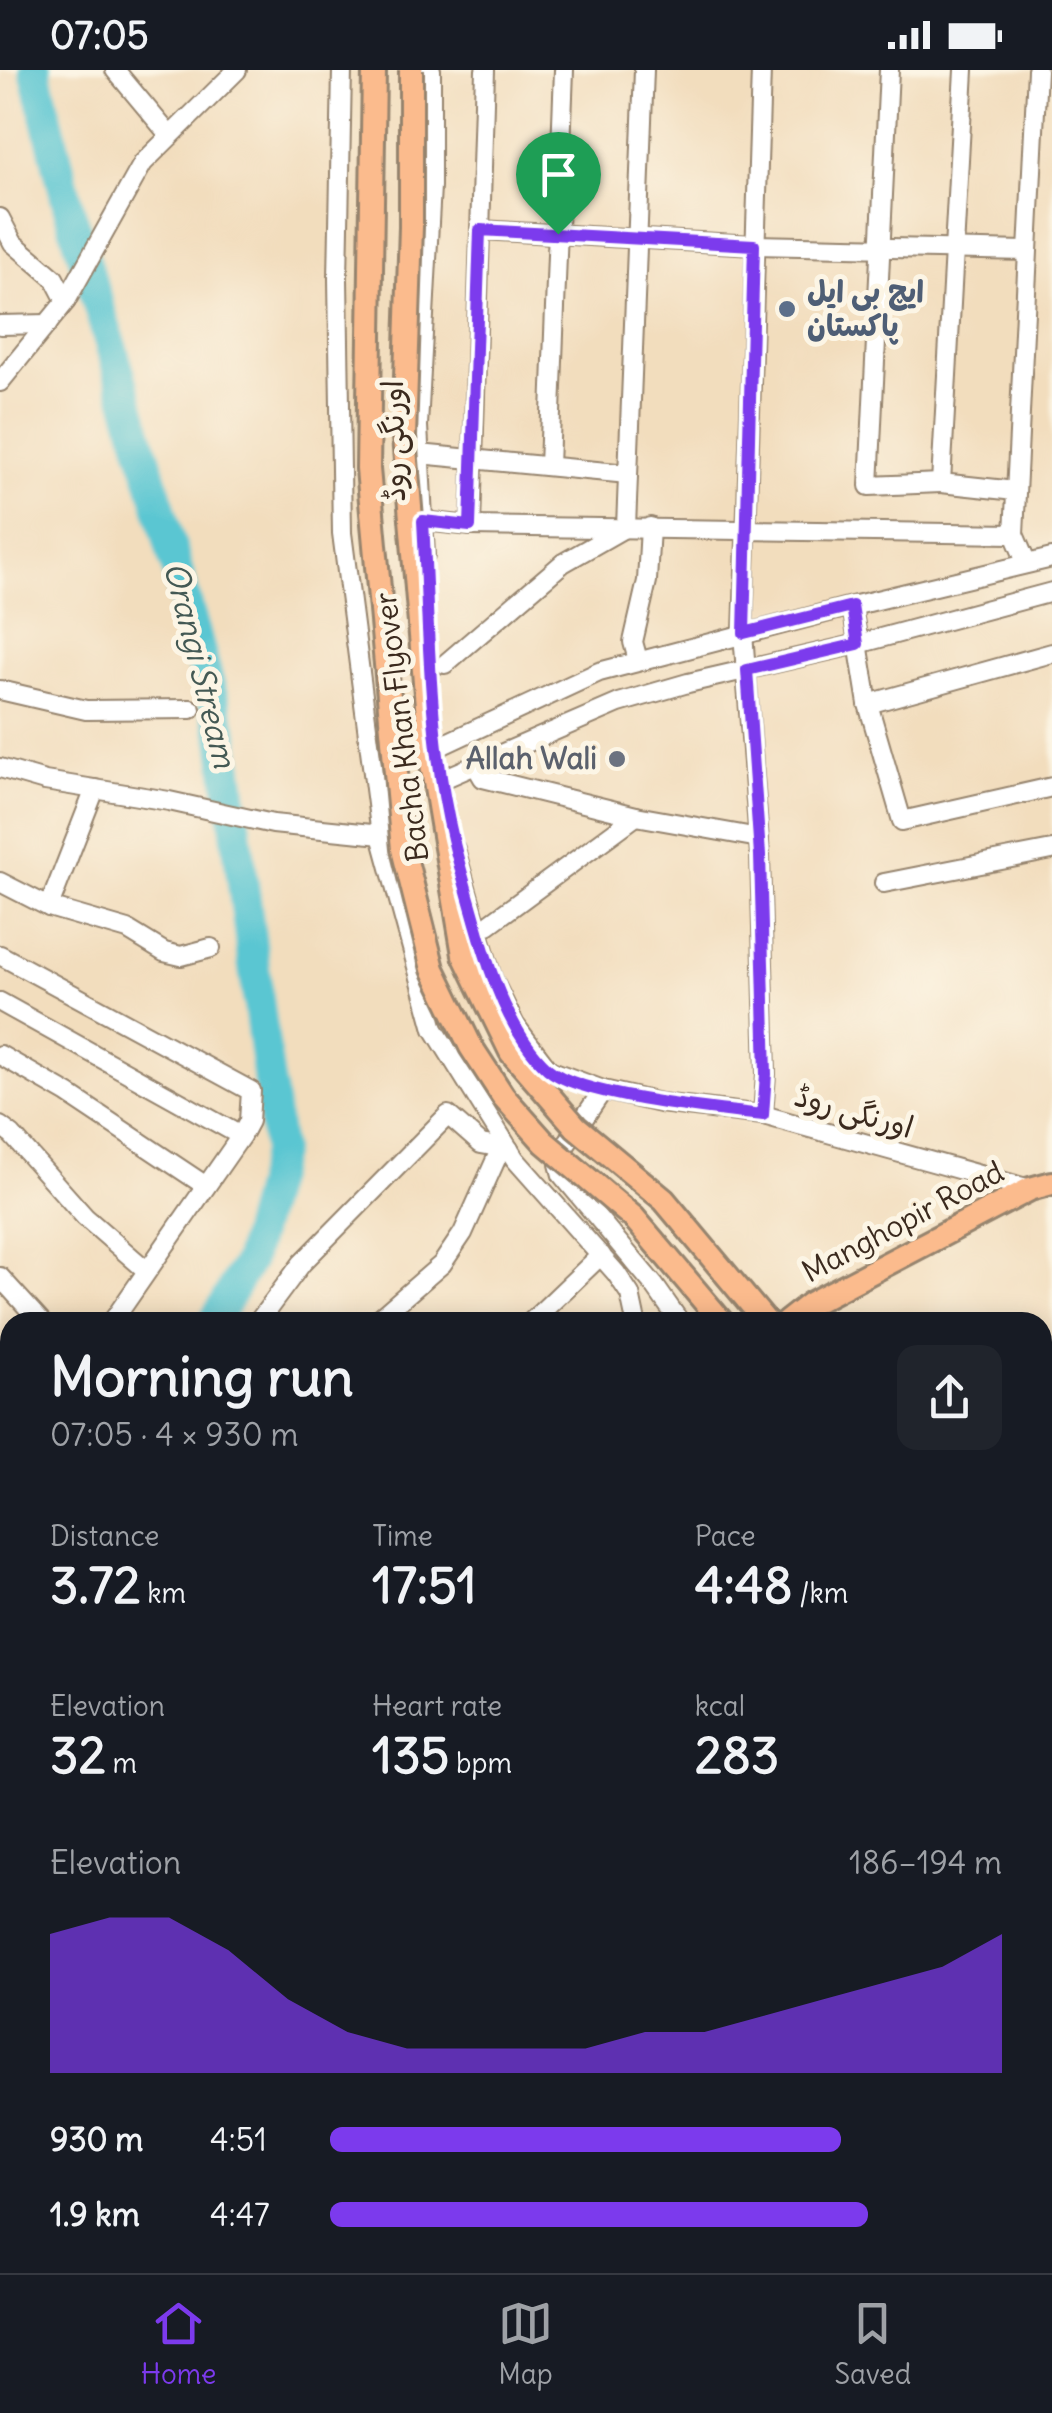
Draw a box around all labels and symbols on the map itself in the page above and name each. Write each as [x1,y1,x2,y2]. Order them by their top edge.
pin [516,132,601,235]
place label: ایچ بی ایل پاکستان [807,272,924,345]
marker: ایچ بی ایل پاکستان [776,298,798,320]
street label: اورنگی روڈ [373,380,414,502]
water label: Orangi Stream [155,558,246,773]
street label: Bacha Khan Flyover [366,590,436,864]
place label: Allah Wali [466,739,597,777]
marker: Allah Wali [606,748,628,770]
street label: اورنگی روڈ [790,1076,918,1147]
street label: Manghopir Road [795,1152,1010,1290]

